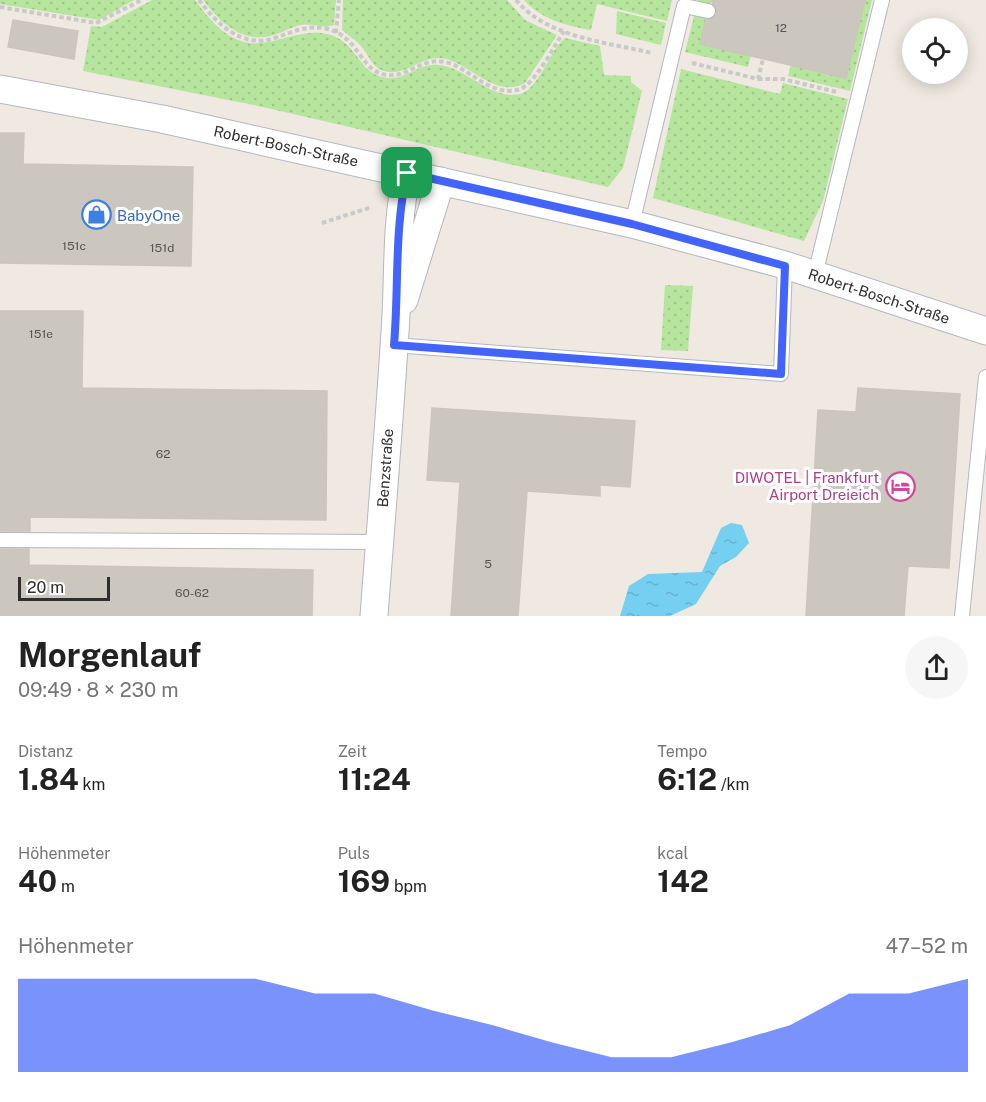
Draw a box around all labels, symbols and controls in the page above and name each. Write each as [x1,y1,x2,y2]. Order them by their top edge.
map controls [902,18,968,84]
button: locate [902,18,968,84]
house number: 12 [775,21,787,35]
street label: Robert-Bosch-Straße [212,122,360,170]
pin [381,147,432,198]
icon: arrive [390,156,423,189]
shop icon: BabyOne [80,199,112,231]
place label: BabyOne [117,207,180,224]
house number: 151c [62,239,86,253]
house number: 151d [150,241,174,255]
street label: Robert-Bosch-Straße [806,265,952,327]
house number: 151e [29,327,53,341]
street label: Benzstraße [374,428,396,508]
house number: 62 [156,447,170,461]
place label: DIWOTEL | Frankfurt Airport Dreieich [735,469,879,503]
hotel icon: DIWOTEL | Frankfurt Airport Dreieich [884,470,916,502]
house number: 5 [484,557,492,571]
scale bar [18,574,110,602]
text: 20 m [27,578,64,597]
house number: 60-62 [175,586,209,600]
text: Morgenlauf [18,636,201,674]
button: share [905,636,968,699]
text: 09:49 · 8 × 230 m [18,678,178,702]
text: Distanz [18,742,73,761]
text: Zeit [338,742,367,761]
text: Tempo [657,742,707,761]
text: 1.84 [18,761,79,797]
text: 11:24 [338,761,411,797]
text: 6:12 [657,761,717,797]
text: km [79,775,105,794]
text: /km [717,775,749,794]
text: Höhenmeter [18,844,111,863]
text: Puls [338,844,370,863]
text: kcal [657,844,688,863]
text: 40 [18,863,57,899]
text: 169 [338,863,390,899]
text: 142 [657,863,709,899]
text: m [57,877,75,896]
text: bpm [390,877,427,896]
text: Höhenmeter [18,934,134,958]
text: 47–52 m [885,934,968,958]

